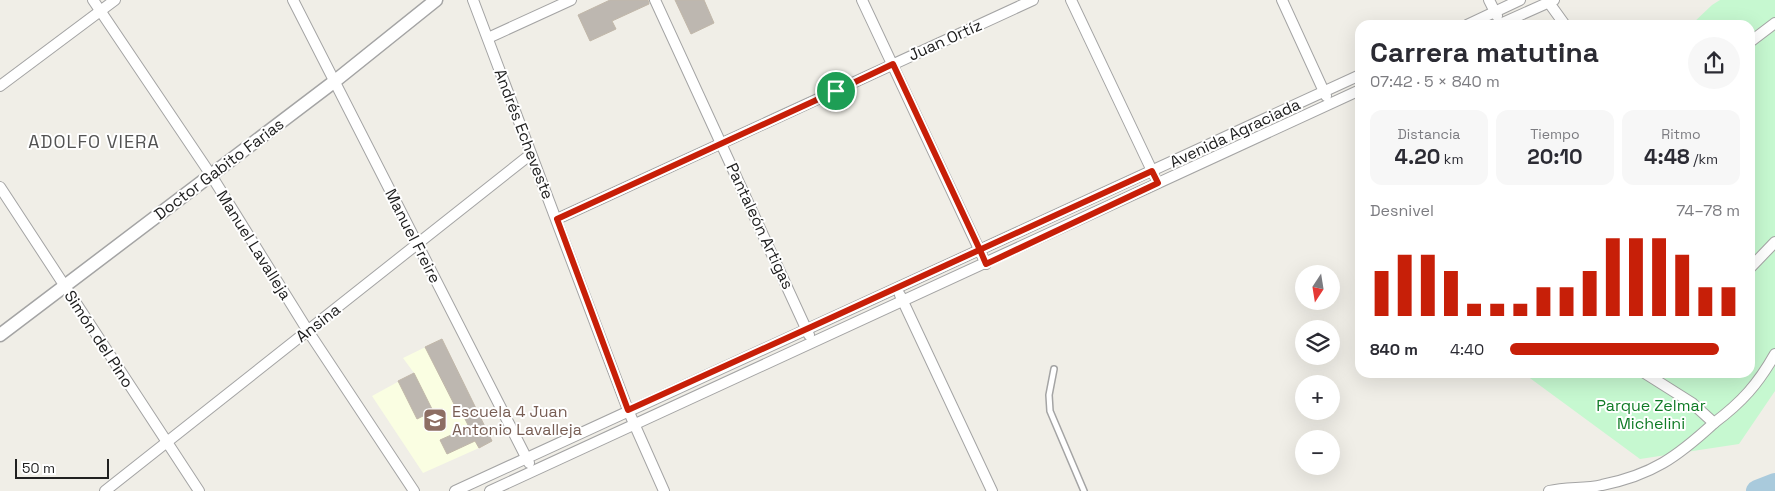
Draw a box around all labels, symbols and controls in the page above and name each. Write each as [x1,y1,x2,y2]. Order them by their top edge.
street label: Juan Ortíz [905,14,985,66]
text: Carrera matutina [1370,34,1599,70]
button: share [1688,37,1740,89]
street label: Andrés Echeveste [489,66,559,202]
pin [815,70,857,112]
text: 07:42 · 5 × 840 m [1370,71,1500,92]
icon: arrive [822,77,850,105]
street label: Avenida Agraciada [1166,94,1304,172]
street label: Doctor Gabito Farias [150,113,288,225]
text: Distancia [1398,125,1460,143]
text: Tiempo [1530,125,1580,143]
text: Ritmo [1661,125,1701,143]
district label: ADOLFO VIERA [28,130,160,153]
text: 4.20 [1395,143,1440,170]
text: 20:10 [1527,143,1583,170]
text: 4:48 [1644,143,1690,170]
text: km [1440,150,1463,168]
text: /km [1690,150,1718,168]
street label: Pantaleón Artigas [722,160,798,292]
street label: Manuel Freire [380,185,446,287]
street label: Manuel Lavalleja [212,186,296,304]
text: Desnivel [1370,200,1434,221]
text: 74–78 m [1676,200,1740,221]
north arrow [1295,265,1340,310]
map controls [1295,265,1340,475]
street label: Simón del Pino [60,286,138,392]
street label: Ansina [291,299,345,347]
button: layers [1295,320,1340,365]
text: 840 m [1370,339,1418,360]
text: 4:40 [1450,339,1484,360]
button: + [1295,375,1340,420]
park label: Parque Zelmar Michelini [1596,395,1706,434]
place label: Escuela 4 Juan Antonio Lavalleja [452,401,582,440]
school or university icon: Escuela 4 Juan Antonio Lavalleja [422,407,448,433]
button: − [1295,430,1340,475]
scale bar [15,456,109,479]
text: 50 m [22,459,55,477]

